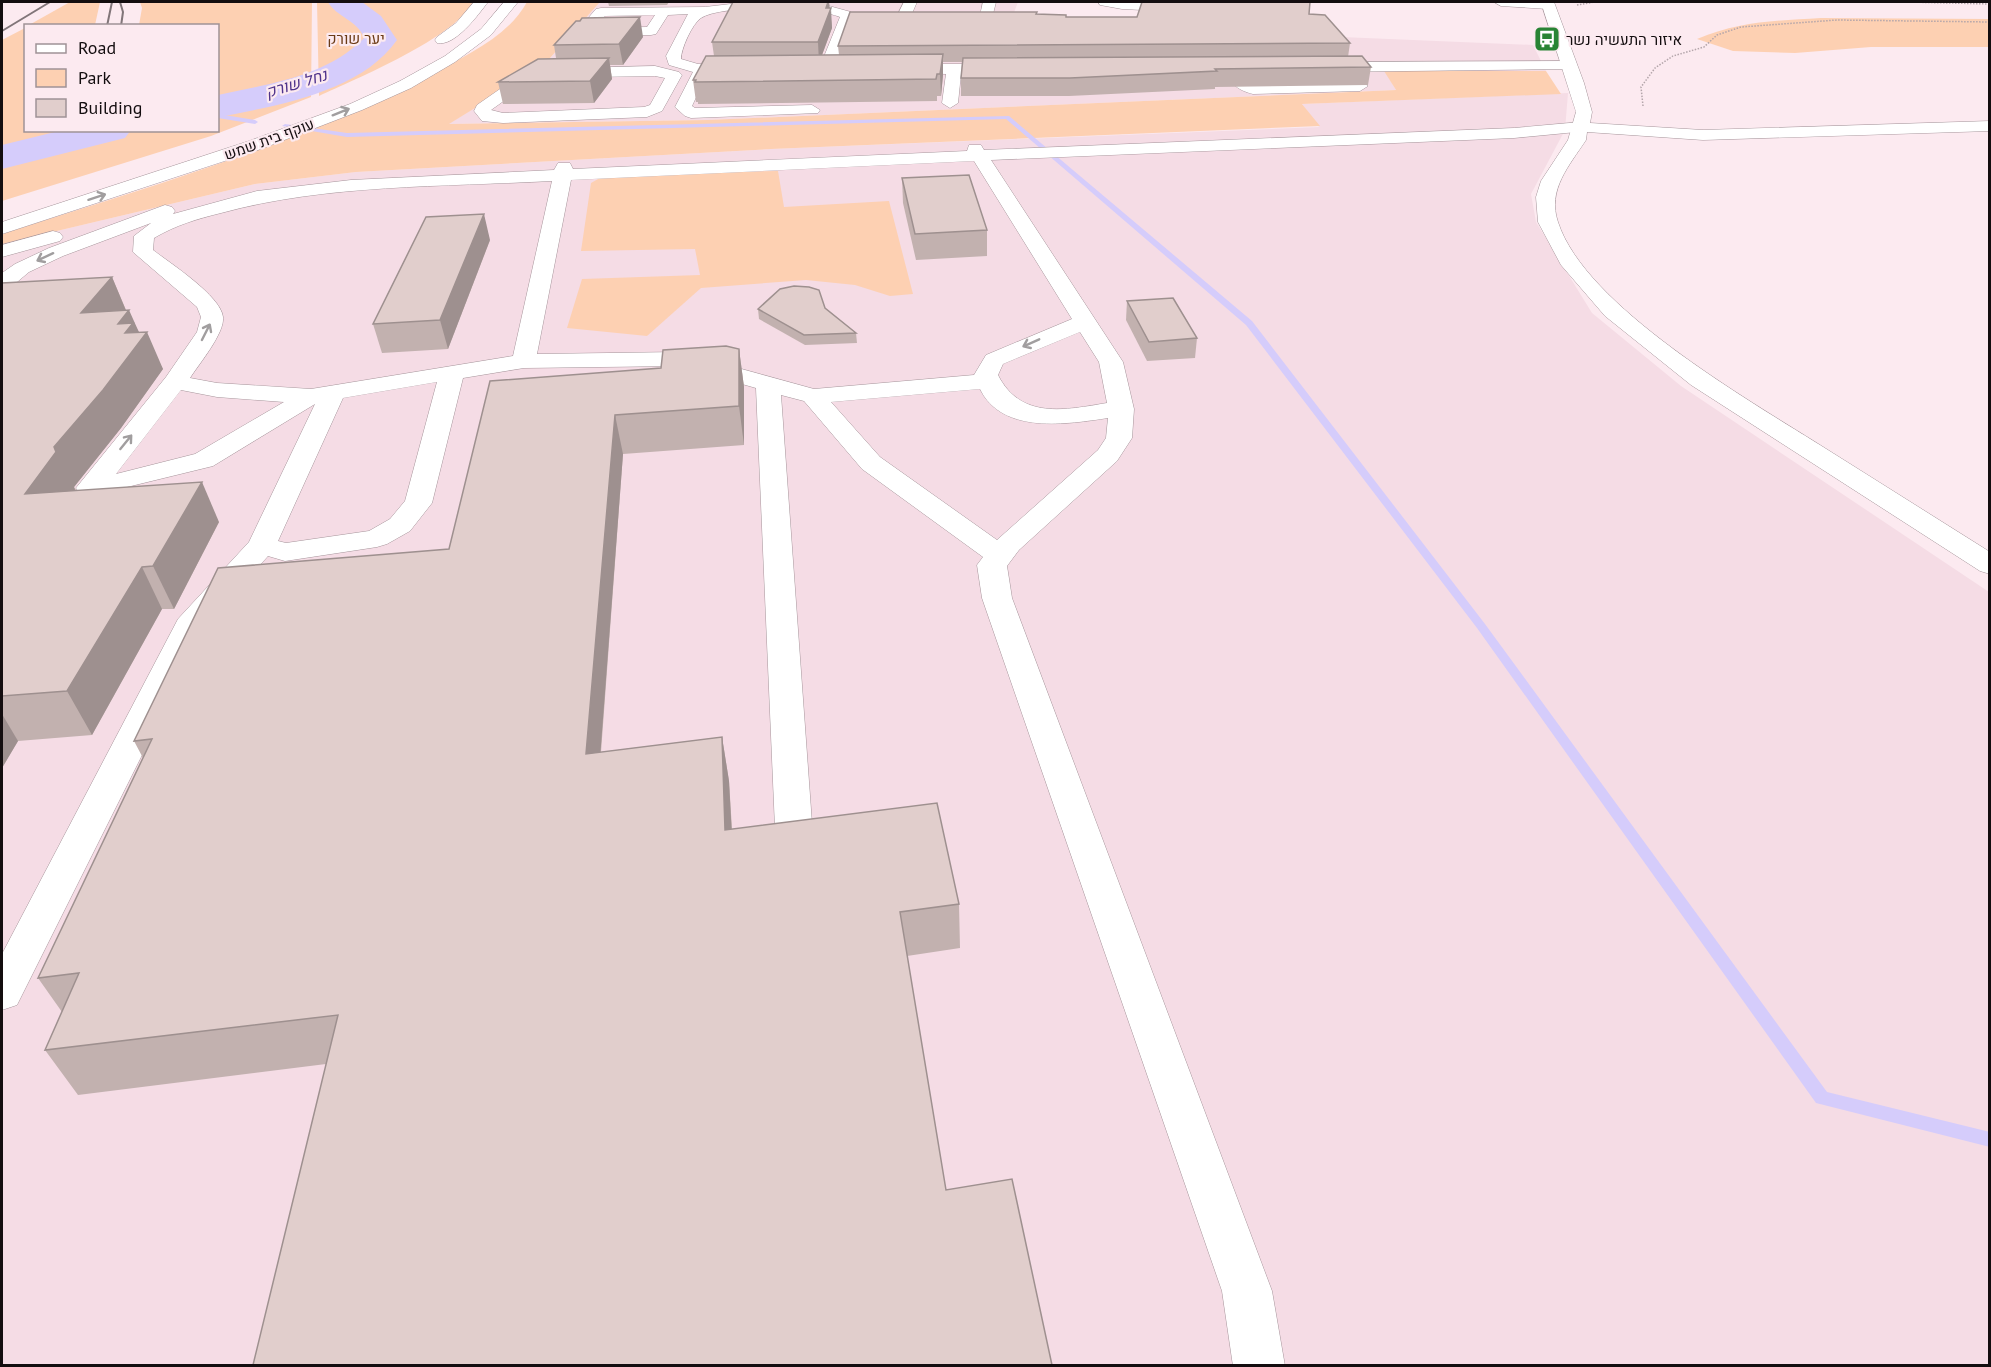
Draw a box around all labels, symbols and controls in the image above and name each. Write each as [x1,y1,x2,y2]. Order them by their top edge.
legend [24,24,219,132]
bus stop icon: איזור התעשיה נשר [1532,24,1562,54]
park label: יער שורק [327,29,385,48]
place label: איזור התעשיה נשר [1566,30,1682,49]
text: Road [78,36,116,59]
water label: נחל שורק [263,64,330,102]
text: Park [78,66,111,89]
text: Building [78,96,142,119]
one-way arrow [331,106,349,117]
street label: עוקף בית שמש [221,114,317,164]
one-way arrow [87,190,106,201]
one-way arrow [37,252,55,264]
one-way arrow [200,324,212,342]
one-way arrow [1022,338,1040,349]
one-way arrow [120,435,133,451]

